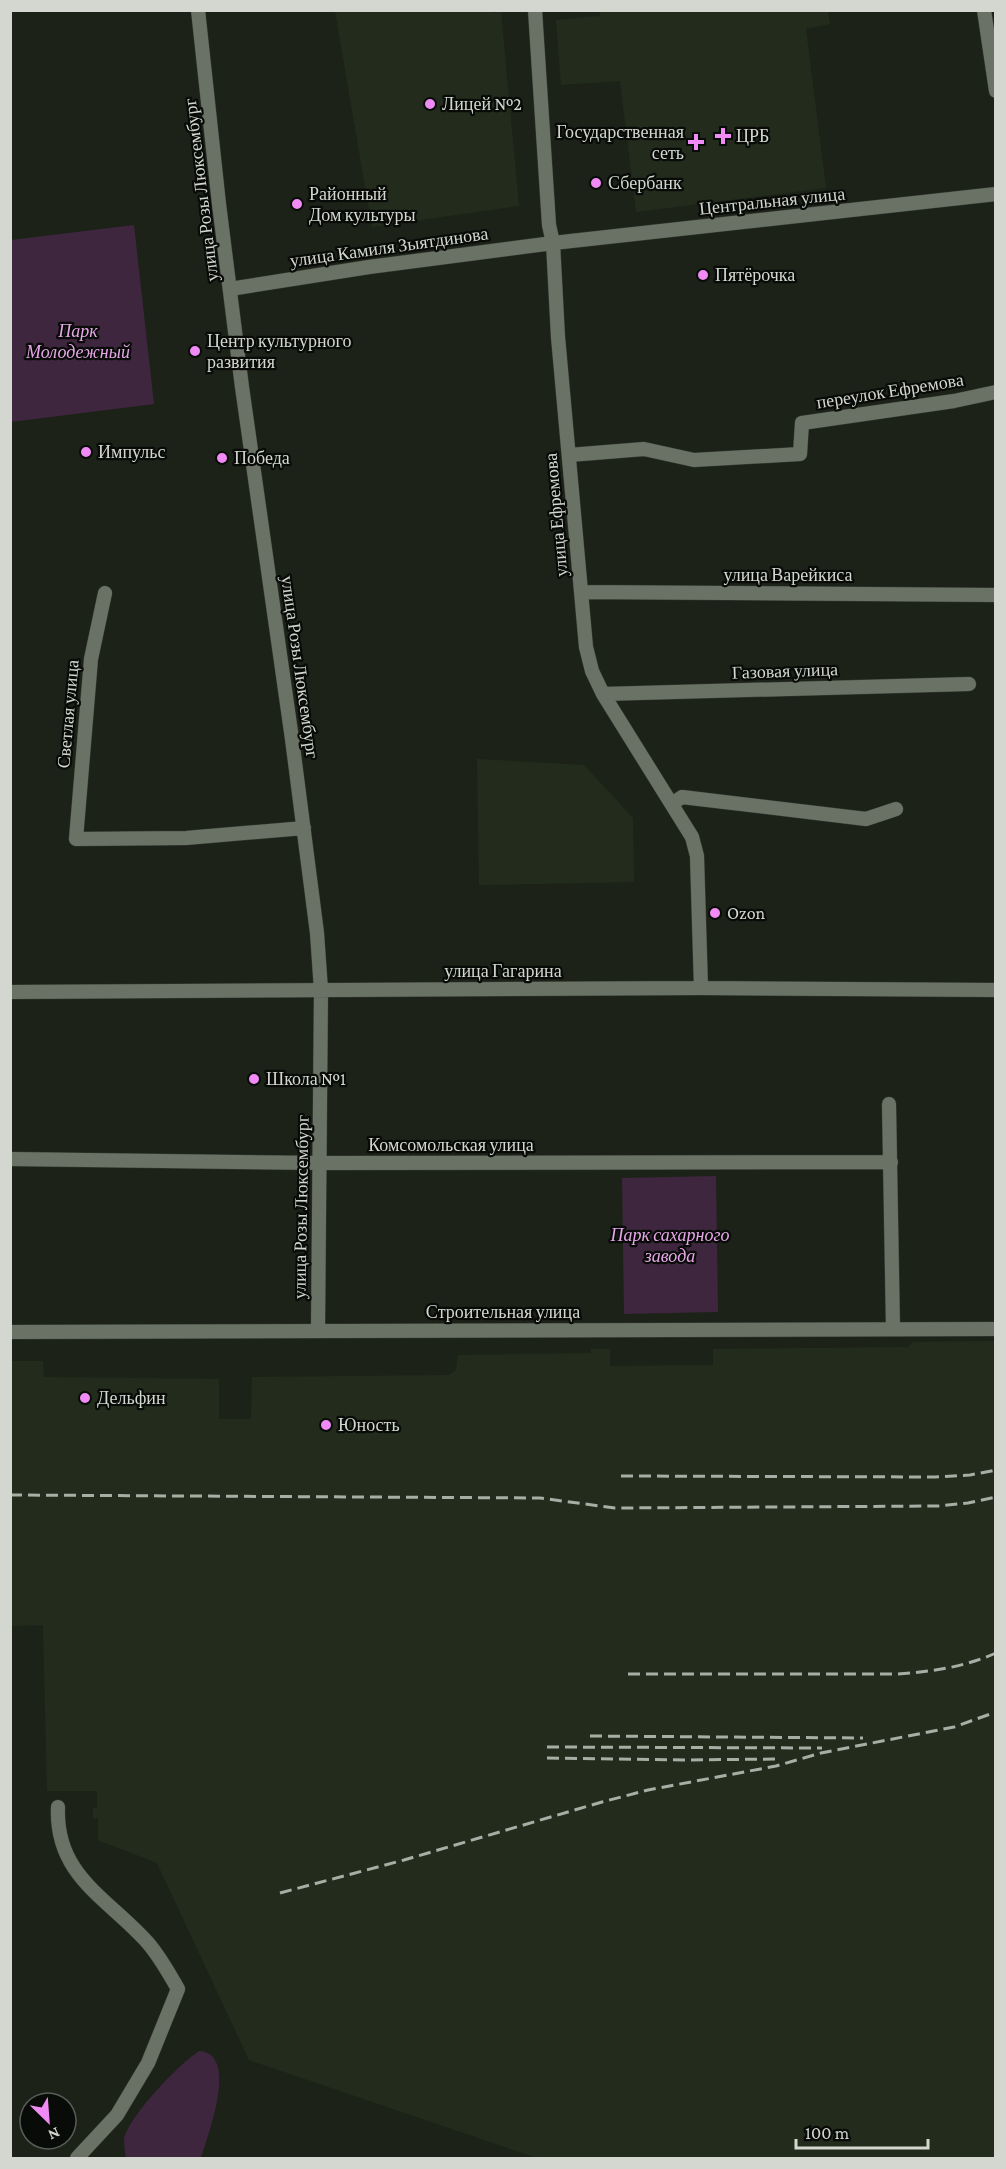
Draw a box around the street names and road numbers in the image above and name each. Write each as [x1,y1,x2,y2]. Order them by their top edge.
street label: улица Розы Люксембург [180,97,222,283]
street label: Центральная улица [698,183,846,219]
street label: улица Камиля Зыятдинова [289,223,489,271]
street label: переулок Ефремова [815,369,965,413]
street label: улица Ефремова [541,452,571,578]
street label: улица Варейкиса [723,565,853,585]
street label: улица Розы Люксембург [277,574,323,760]
street label: Светлая улица [53,659,83,769]
street label: Газовая улица [732,659,838,683]
street label: улица Гагарина [444,961,562,981]
street label: улица Розы Люксембург [289,1115,313,1299]
street label: Комсомольская улица [368,1135,534,1155]
street label: Строительная улица [426,1302,580,1322]

